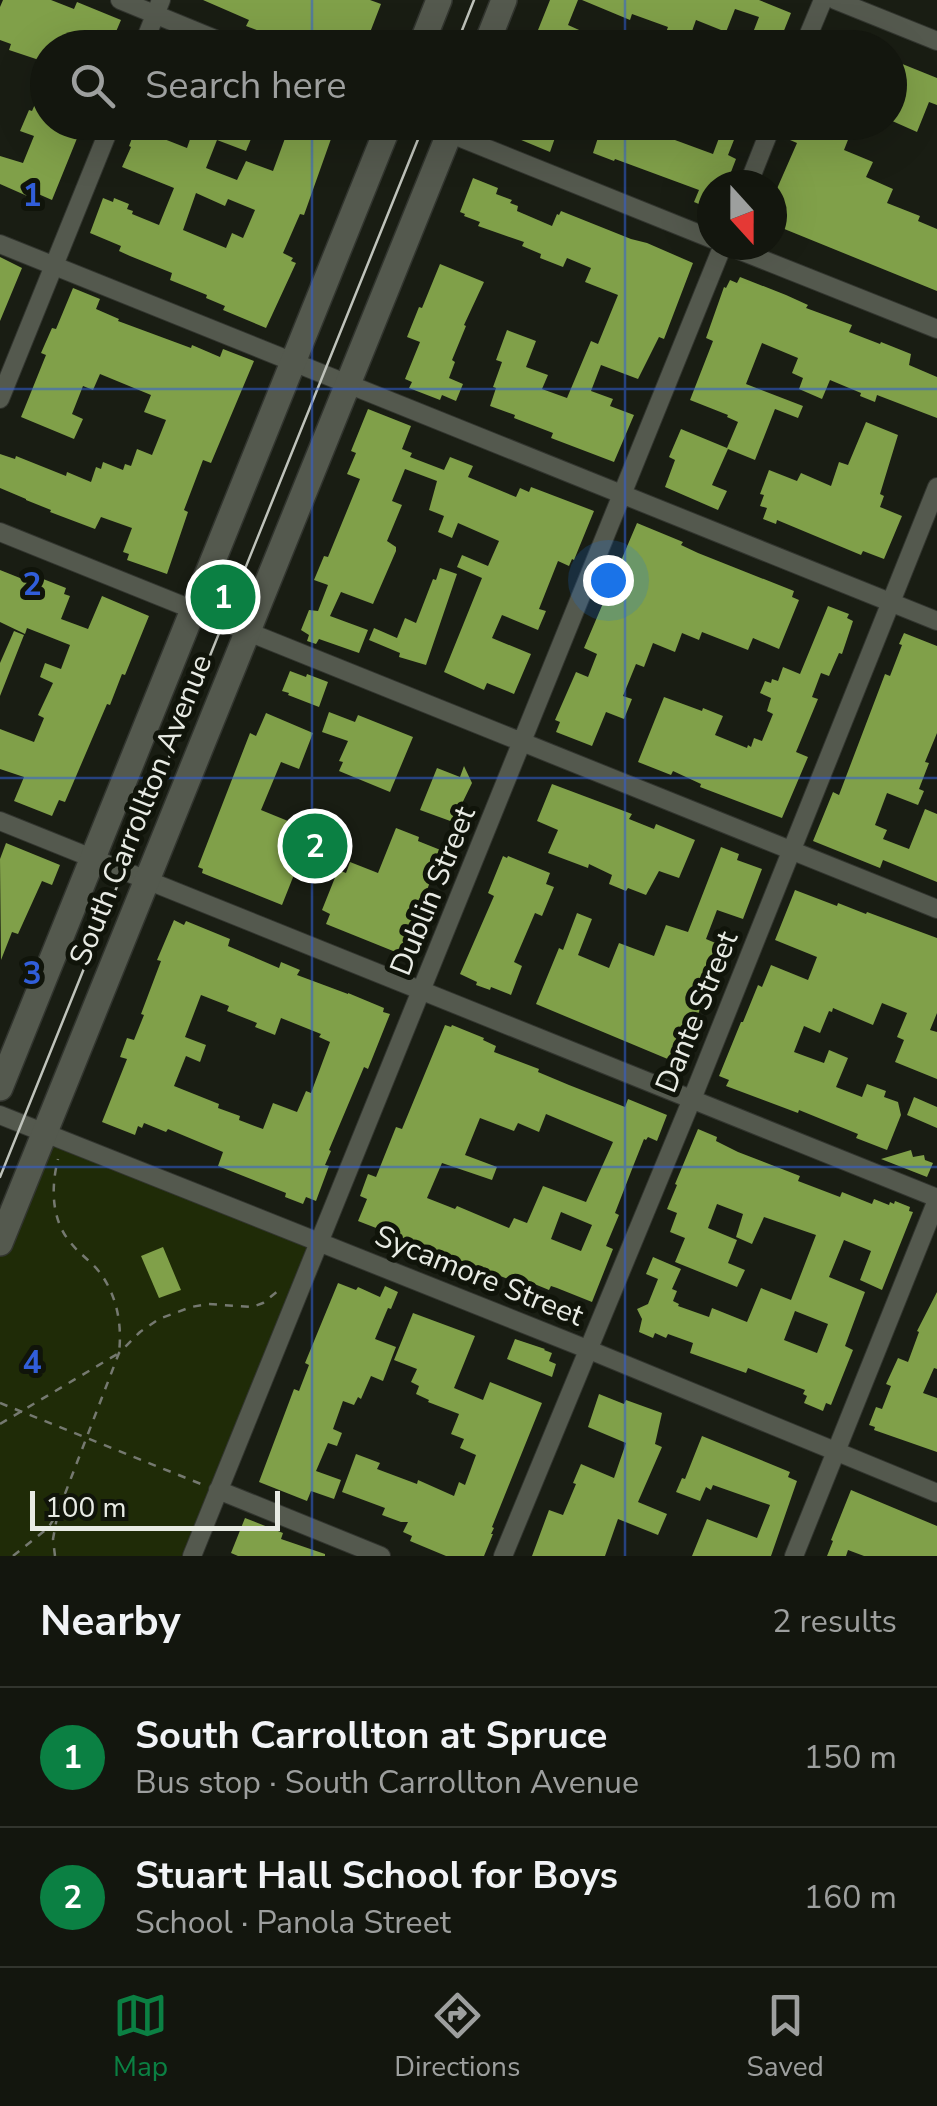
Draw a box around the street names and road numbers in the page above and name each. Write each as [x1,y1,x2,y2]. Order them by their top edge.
street label: South Carrollton Avenue [60,648,222,972]
street label: Dublin Street [380,800,486,982]
street label: Dante Street [646,925,748,1099]
street label: Sycamore Street [369,1215,590,1337]

